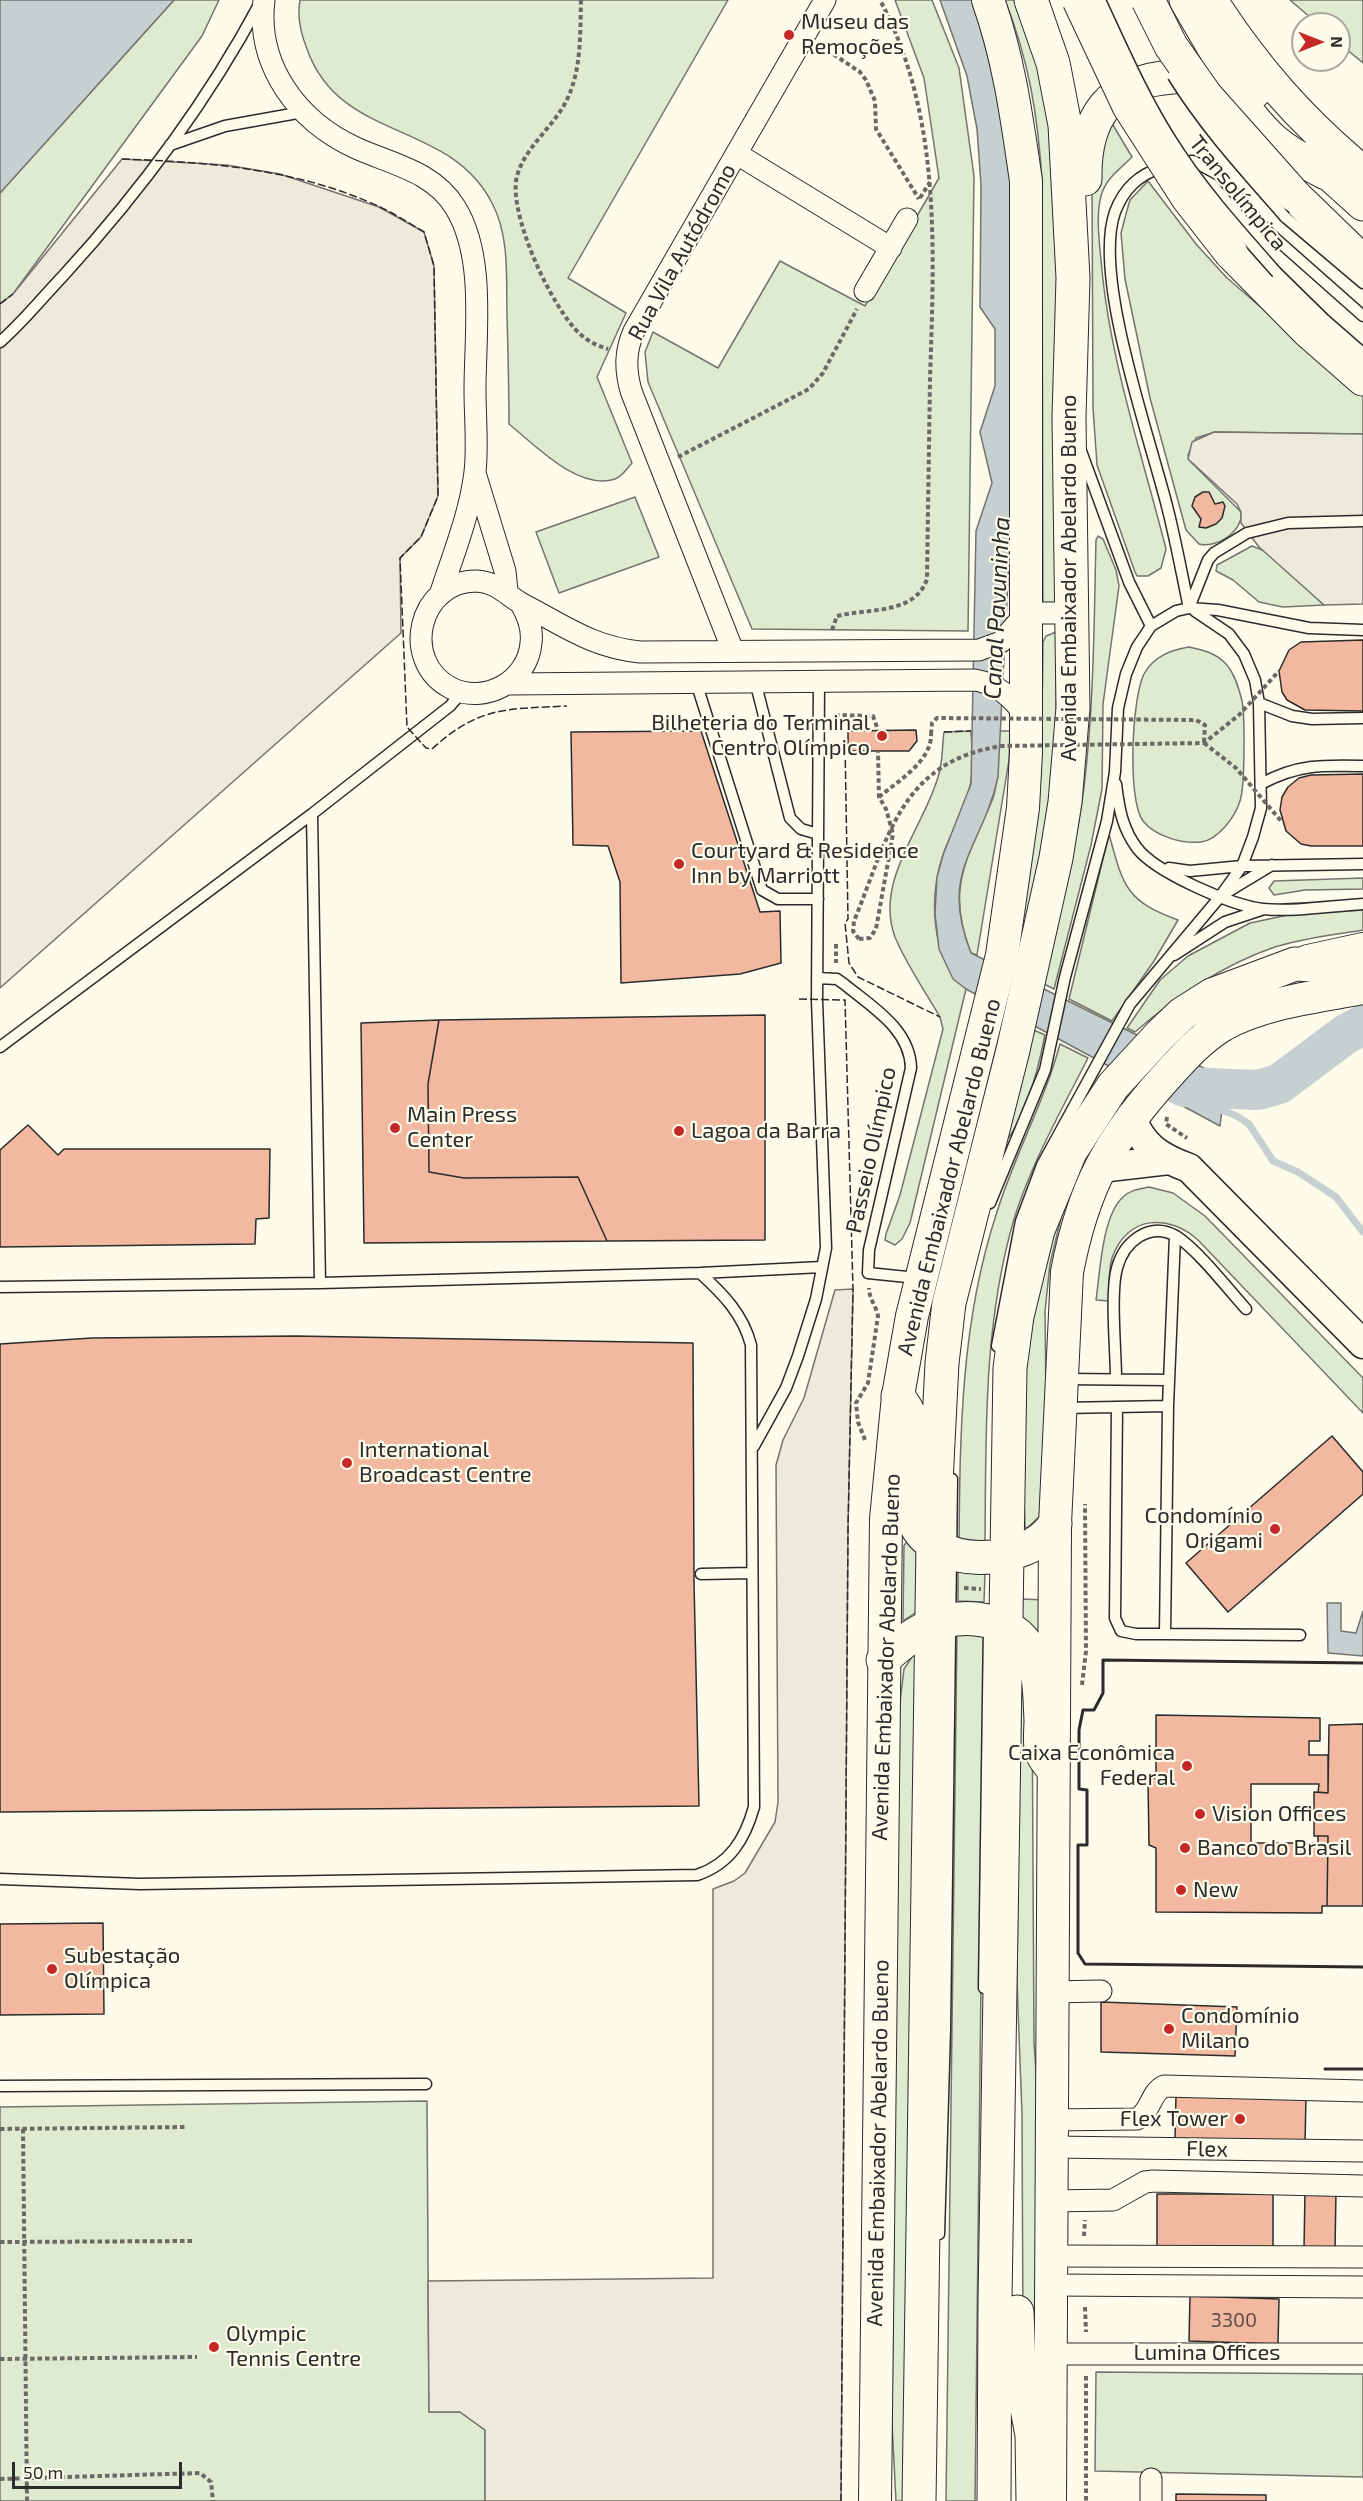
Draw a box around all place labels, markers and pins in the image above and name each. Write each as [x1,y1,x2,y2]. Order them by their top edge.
place label: Museu das Remoções [801,9,909,60]
marker: Museu das Remoções [782,28,796,42]
place label: Bilheteria do Terminal Centro Olímpico [651,710,870,762]
marker: Bilheteria do Terminal Centro Olímpico [875,729,889,743]
place label: Courtyard & Residence Inn by Marriott [691,838,919,890]
marker: Courtyard & Residence Inn by Marriott [672,857,686,871]
place label: Main Press Center [407,1102,517,1154]
place label: Lagoa da Barra [691,1118,841,1144]
marker: Main Press Center [388,1121,402,1135]
marker: Lagoa da Barra [672,1124,686,1138]
place label: International Broadcast Centre [359,1437,532,1488]
marker: International Broadcast Centre [340,1456,354,1470]
place label: Condomínio Origami [1145,1503,1263,1554]
marker: Condomínio Origami [1268,1522,1282,1536]
place label: Caixa Econômica Federal [1008,1740,1175,1792]
marker: Caixa Econômica Federal [1180,1759,1194,1773]
place label: Vision Offices [1212,1801,1346,1827]
marker: Vision Offices [1193,1807,1207,1821]
place label: Banco do Brasil [1197,1835,1351,1861]
marker: Banco do Brasil [1178,1841,1192,1855]
place label: New [1193,1877,1238,1903]
marker: New [1174,1883,1188,1897]
place label: Subestação Olímpica [64,1943,180,1994]
marker: Subestação Olímpica [45,1962,59,1976]
place label: Condomínio Milano [1181,2003,1299,2054]
marker: Condomínio Milano [1162,2022,1176,2036]
place label: Flex Tower [1120,2106,1228,2132]
marker: Flex Tower [1233,2112,1247,2126]
place label: Olympic Tennis Centre [226,2321,361,2372]
marker: Olympic Tennis Centre [207,2340,221,2354]

